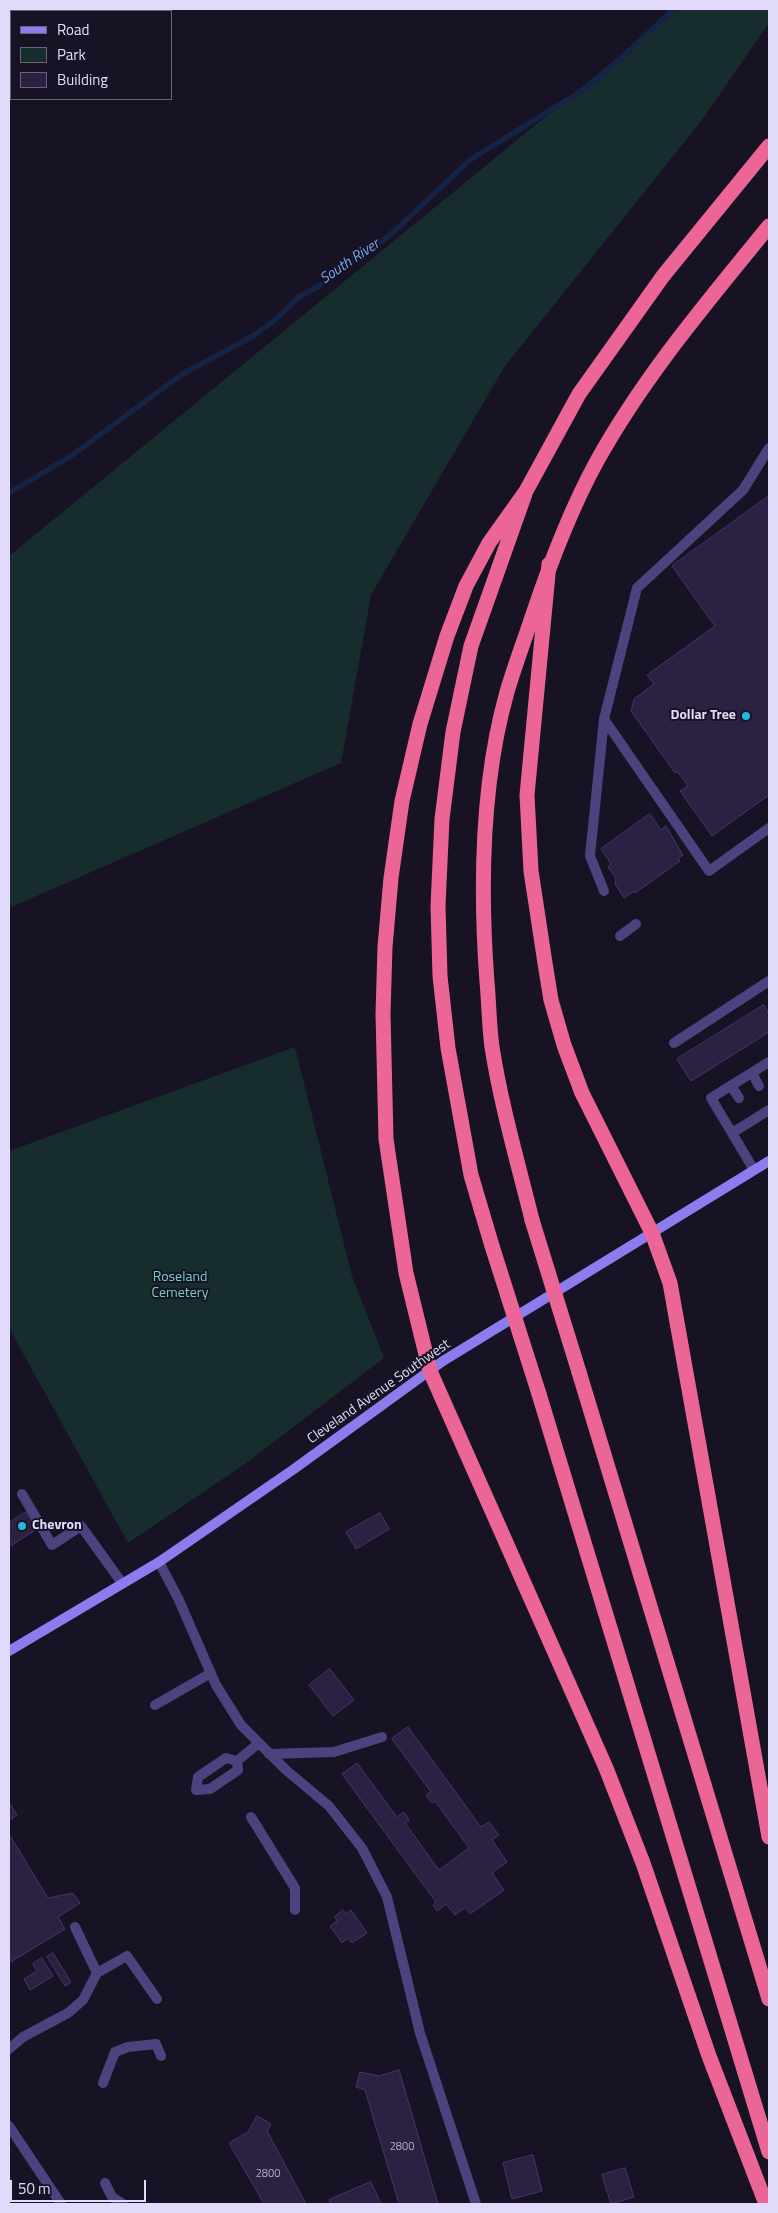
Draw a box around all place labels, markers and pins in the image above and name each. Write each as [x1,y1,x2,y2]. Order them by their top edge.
place label: Dollar Tree [670,708,736,724]
marker: Dollar Tree [740,710,752,722]
place label: Chevron [32,1518,82,1534]
marker: Chevron [16,1520,28,1532]

